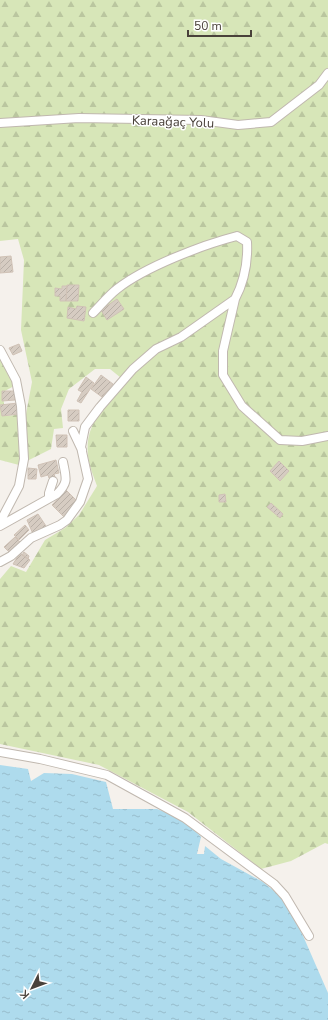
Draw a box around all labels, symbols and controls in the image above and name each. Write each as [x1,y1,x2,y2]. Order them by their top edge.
scale bar [188,12,251,38]
text: 50 m [194,18,222,34]
street label: Karaağaç Yolu [131,112,214,132]
north arrow [12,968,52,1008]
text: K [16,986,33,1002]

